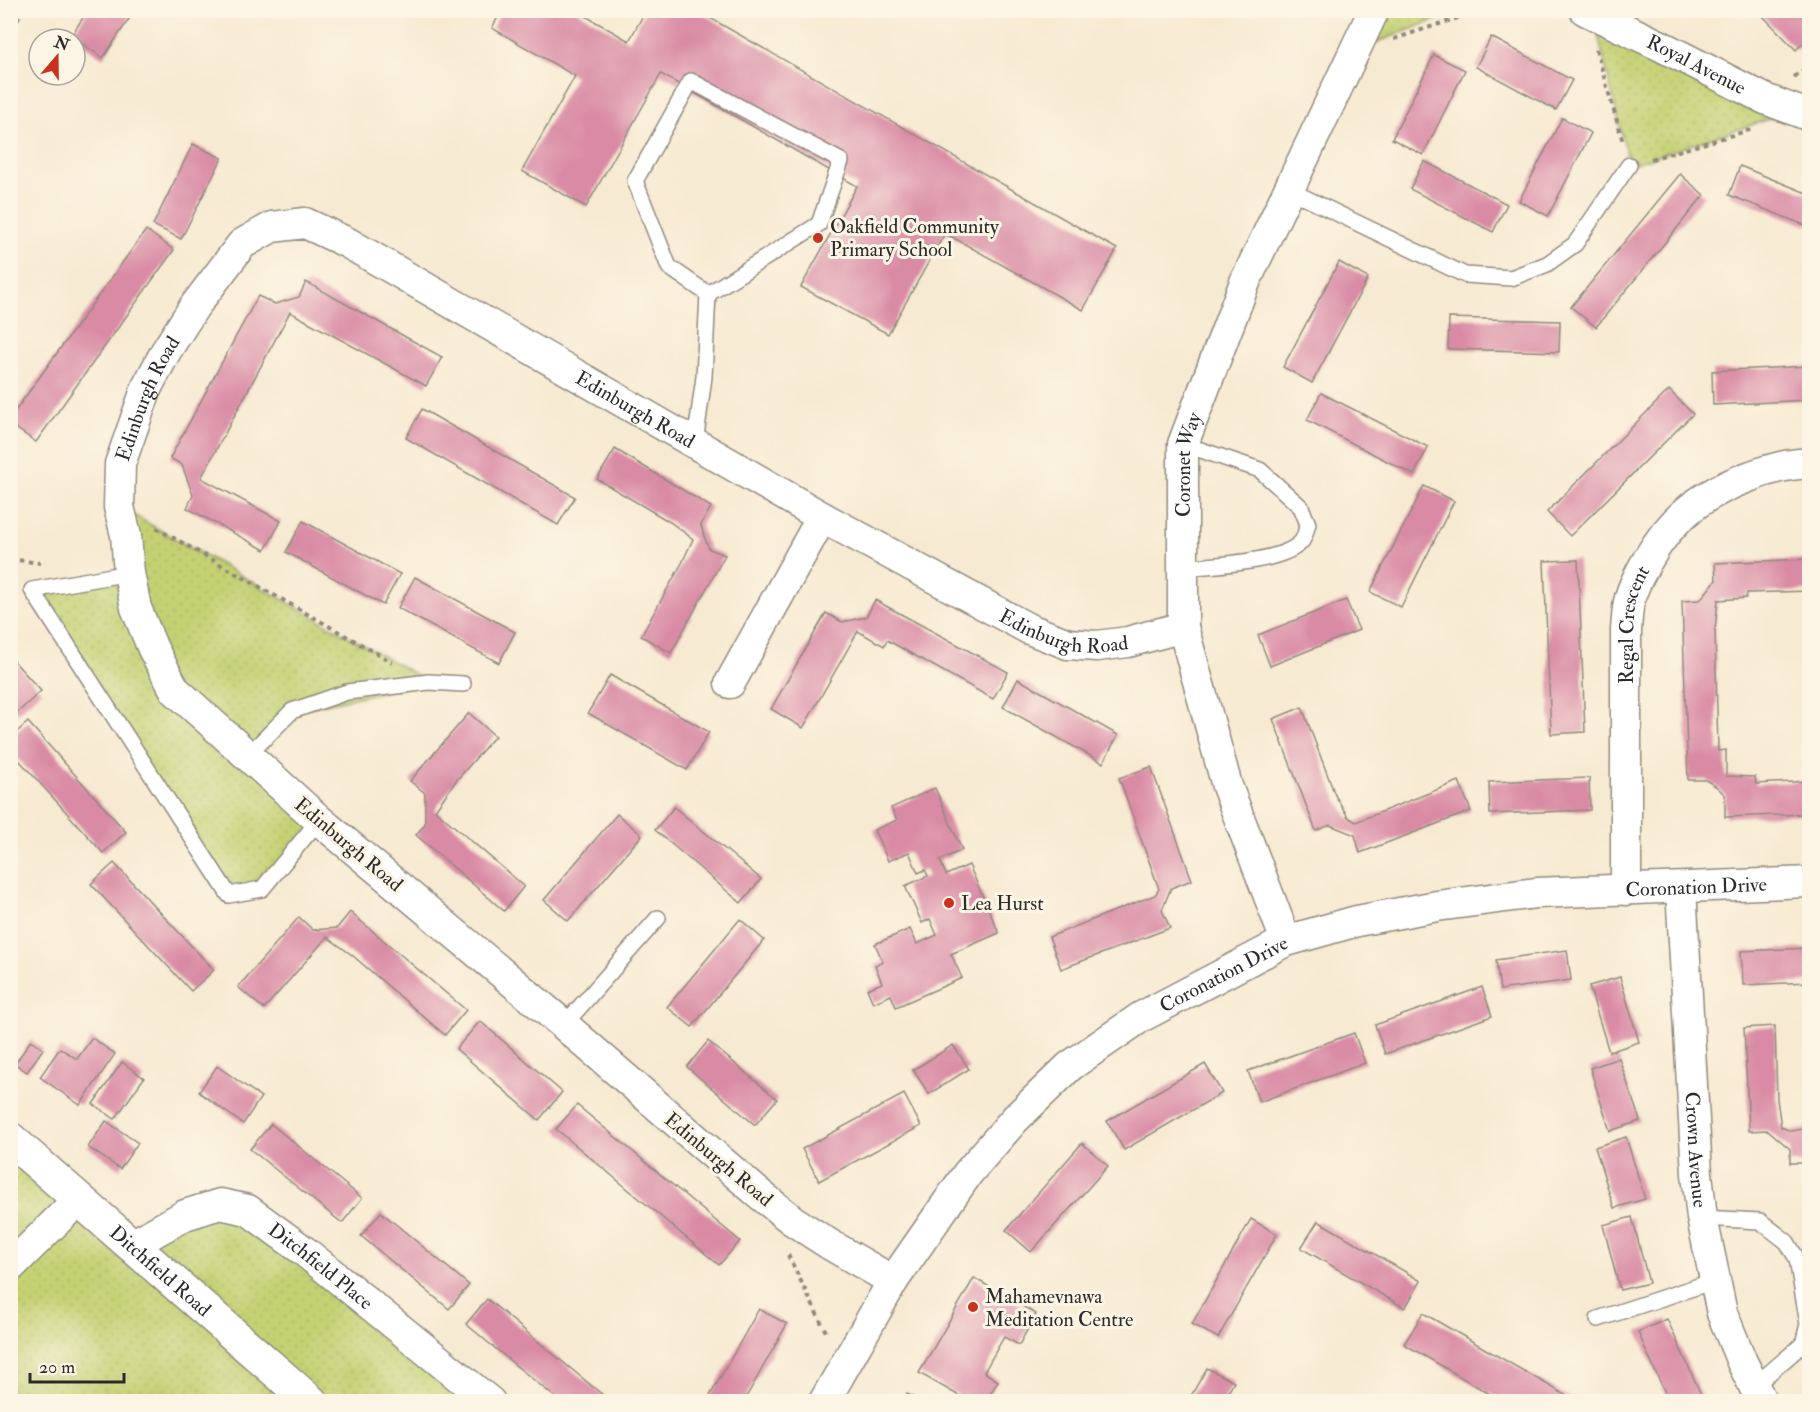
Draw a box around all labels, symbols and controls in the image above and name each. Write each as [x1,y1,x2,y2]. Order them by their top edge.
north arrow [27,27,87,87]
street label: Royal Avenue [1643,29,1750,100]
text: N [51,32,73,56]
place label: Oakfield Community Primary School [830,214,1000,262]
marker: Oakfield Community Primary School [811,231,825,245]
street label: Edinburgh Road [110,331,185,465]
street label: Edinburgh Road [571,365,700,454]
street label: Coronet Way [1171,408,1207,517]
street label: Regal Crescent [1614,561,1655,684]
street label: Edinburgh Road [995,603,1130,659]
street label: Edinburgh Road [289,792,408,897]
street label: Coronation Drive [1625,872,1767,902]
place label: Lea Hurst [961,891,1044,916]
marker: Lea Hurst [942,896,956,910]
street label: Coronation Drive [1155,930,1292,1018]
street label: Crown Avenue [1679,1091,1713,1209]
street label: Edinburgh Road [659,1107,778,1212]
street label: Ditchfield Place [263,1217,378,1315]
street label: Ditchfield Road [104,1220,216,1322]
place label: Mahamevnawa Meditation Centre [985,1284,1133,1332]
marker: Mahamevnawa Meditation Centre [966,1300,980,1314]
scale bar [30,1346,124,1384]
text: 20 m [39,1356,75,1379]

